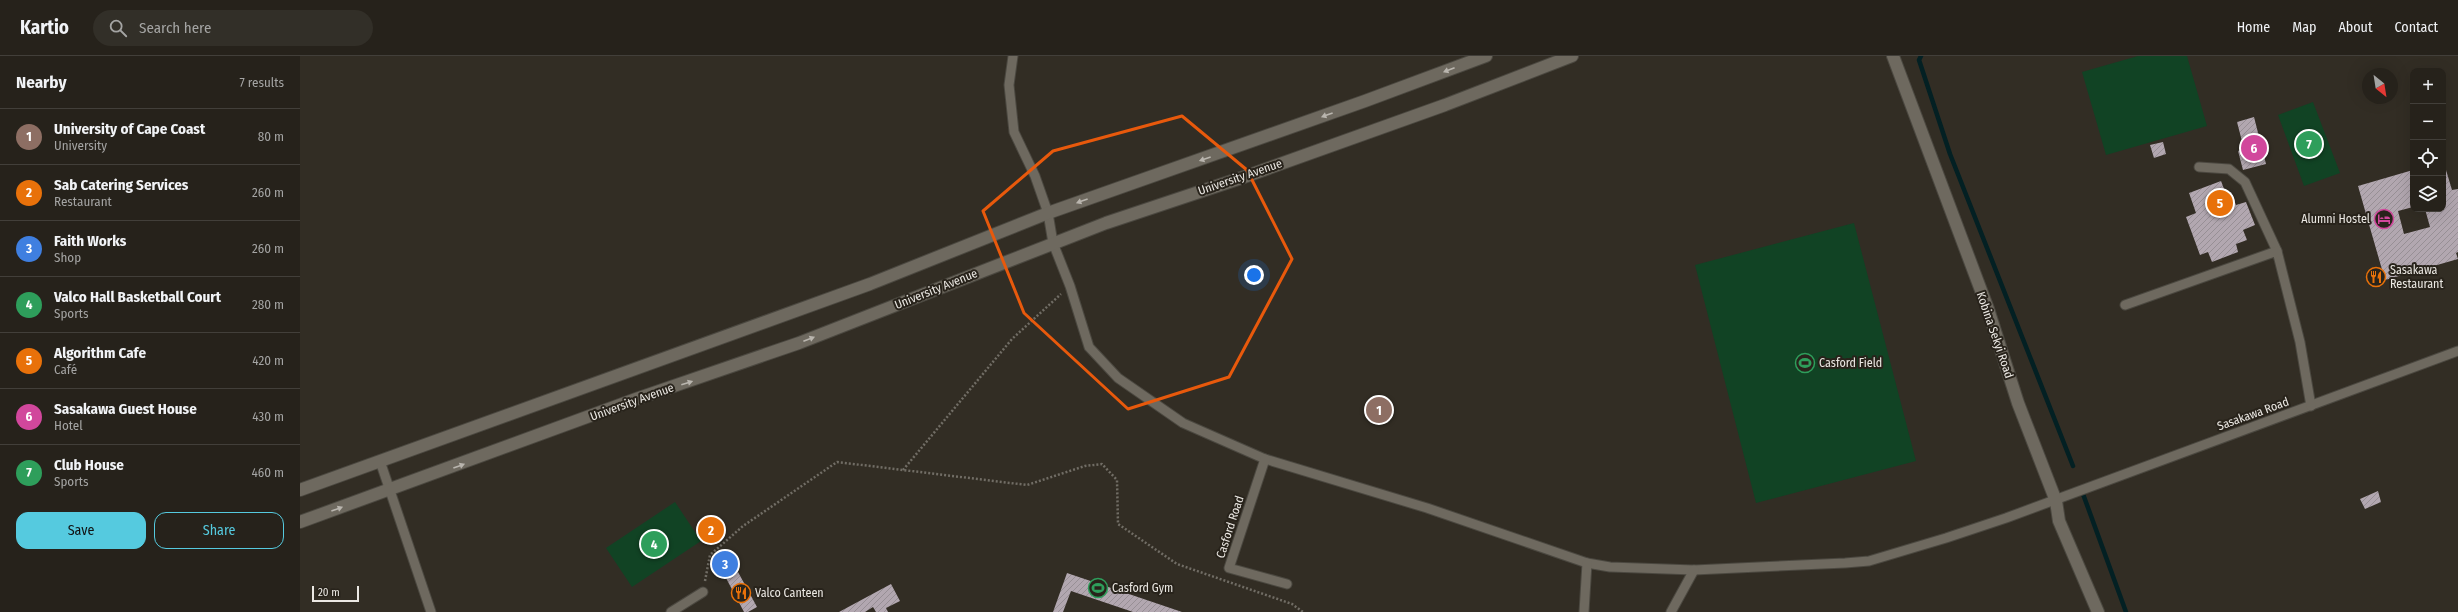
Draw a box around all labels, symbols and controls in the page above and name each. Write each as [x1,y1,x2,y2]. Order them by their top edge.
search box [93,10,373,46]
text: Kartio [20,16,69,39]
icon: search [107,17,129,39]
text: Search here [139,19,211,37]
text: Home [2237,19,2270,36]
text: Map [2292,19,2316,36]
text: About [2338,19,2373,36]
text: Contact [2395,19,2438,36]
one-way arrow [1443,68,1455,74]
north arrow [2362,68,2398,104]
map controls [2410,68,2446,212]
button: + [2410,68,2446,104]
text: Nearby [16,72,67,93]
text: 7 results [240,75,284,90]
button: − [2410,104,2446,140]
one-way arrow [1321,112,1333,118]
text: University of Cape Coast [54,120,205,138]
text: 1 [26,129,32,144]
text: 80 m [258,129,284,144]
pin: 7 [2296,129,2322,159]
pin: 6 [2241,133,2267,163]
text: University [54,138,107,153]
button: locate [2410,140,2446,176]
street label: University Avenue [1196,156,1284,198]
one-way arrow [1199,156,1211,162]
text: Sab Catering Services [54,176,188,194]
button: layers [2410,176,2446,212]
text: 2 [26,185,32,200]
text: 260 m [252,185,284,200]
pin: 5 [2207,188,2233,218]
text: Restaurant [54,194,112,209]
one-way arrow [1075,198,1087,204]
hotel icon: Alumni Hostel [2373,208,2395,230]
place label: Alumni Hostel [2301,212,2370,226]
text: Faith Works [54,232,126,250]
text: 3 [26,241,32,256]
text: 260 m [252,241,284,256]
text: Shop [54,250,81,265]
place label: Sasakawa Restaurant [2390,263,2443,291]
your location [1244,265,1264,285]
street label: University Avenue [893,266,979,312]
restaurant icon: Sasakawa Restaurant [2365,266,2387,288]
text: Valco Hall Basketball Court [54,288,221,306]
street label: Kobina Sekyi Road [1974,290,2016,380]
text: 4 [26,297,32,312]
text: 280 m [252,297,284,312]
text: Sports [54,306,89,321]
one-way arrow [803,336,815,342]
text: Algorithm Cafe [54,344,146,362]
sports icon: Casford Field [1794,352,1816,374]
text: 5 [26,353,32,368]
text: 420 m [252,353,284,368]
place label: Casford Field [1819,356,1882,370]
text: Café [54,362,77,377]
street label: University Avenue [588,380,676,424]
one-way arrow [681,380,693,386]
pin: 1 [1366,395,1392,425]
street label: Sasakawa Road [2215,395,2291,433]
text: Sasakawa Guest House [54,400,197,418]
text: 6 [26,409,32,424]
text: 430 m [252,409,284,424]
text: Hotel [54,418,83,433]
text: Club House [54,456,124,474]
one-way arrow [454,462,466,468]
text: 7 [26,465,32,480]
text: 460 m [251,465,284,480]
text: Sports [54,474,89,489]
street label: Casford Road [1213,494,1247,560]
one-way arrow [331,506,343,512]
button: Save [16,512,146,549]
button: Share [154,512,284,549]
pin: 2 [698,515,724,545]
pin: 4 [641,529,667,559]
pin: 3 [712,549,738,579]
sports icon: Casford Gym [1087,577,1109,599]
place label: Casford Gym [1112,581,1173,595]
restaurant icon: Valco Canteen [730,582,752,604]
scale bar [312,584,359,603]
text: 20 m [318,586,340,599]
place label: Valco Canteen [755,586,824,600]

